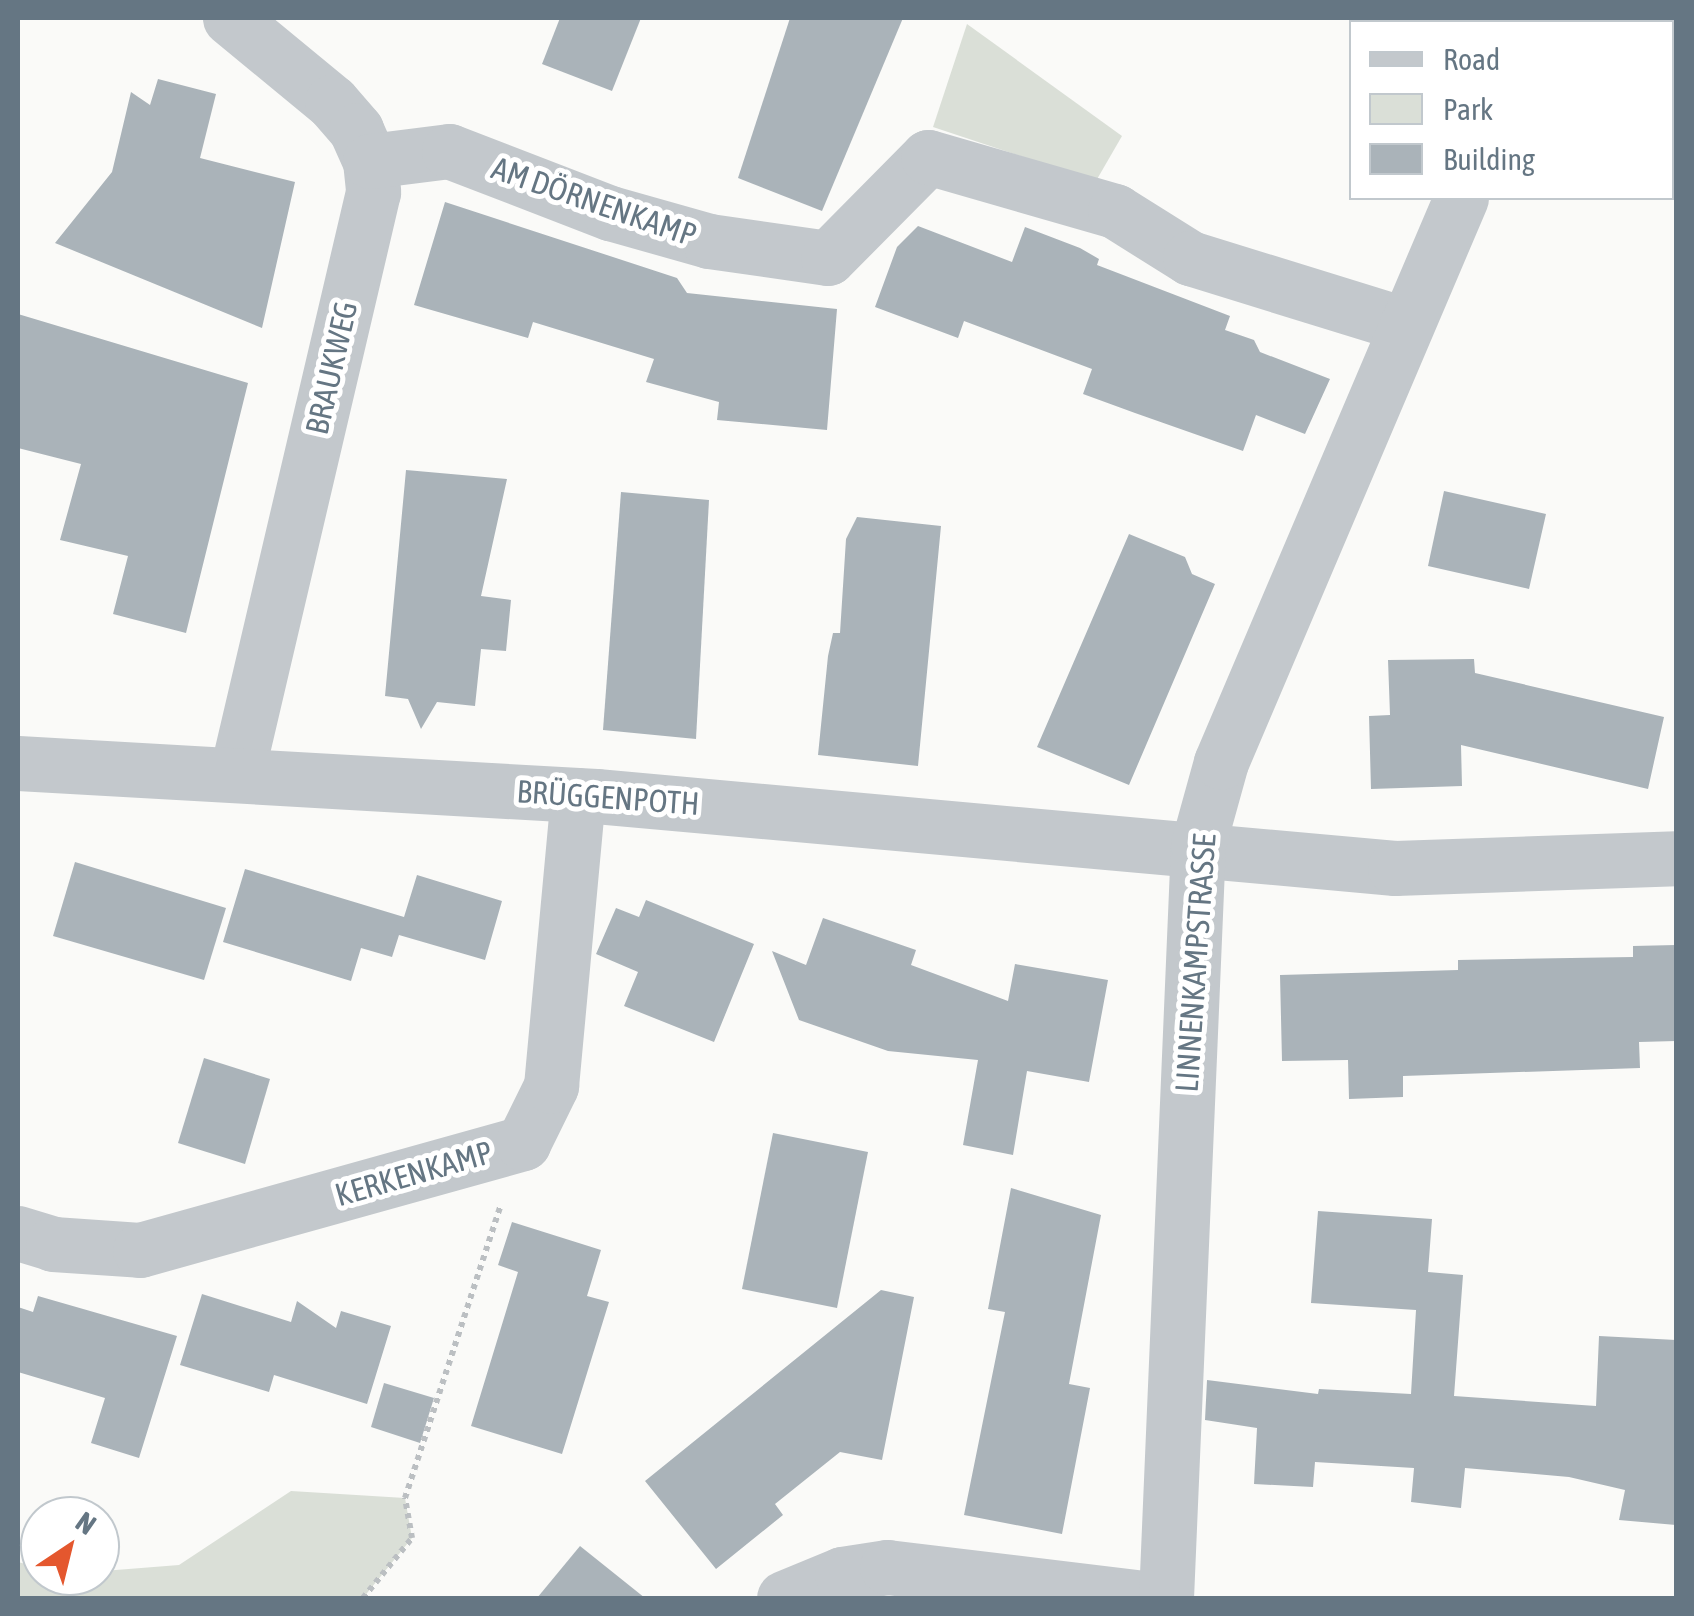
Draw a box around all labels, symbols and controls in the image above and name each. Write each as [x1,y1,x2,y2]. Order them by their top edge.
legend [1349,20,1674,200]
text: Road [1443,42,1500,76]
text: Park [1443,92,1493,126]
text: Building [1443,142,1535,176]
street label: AM DÖRNENKAMP [487,149,701,255]
street label: BRAUKWEG [298,298,366,438]
street label: BRÜGGENPOTH [515,772,701,824]
street label: LINNENKAMPSTRASSE [1168,832,1224,1094]
street label: KERKENKAMP [331,1133,497,1215]
north arrow [20,1496,120,1596]
text: N [70,1505,102,1541]

